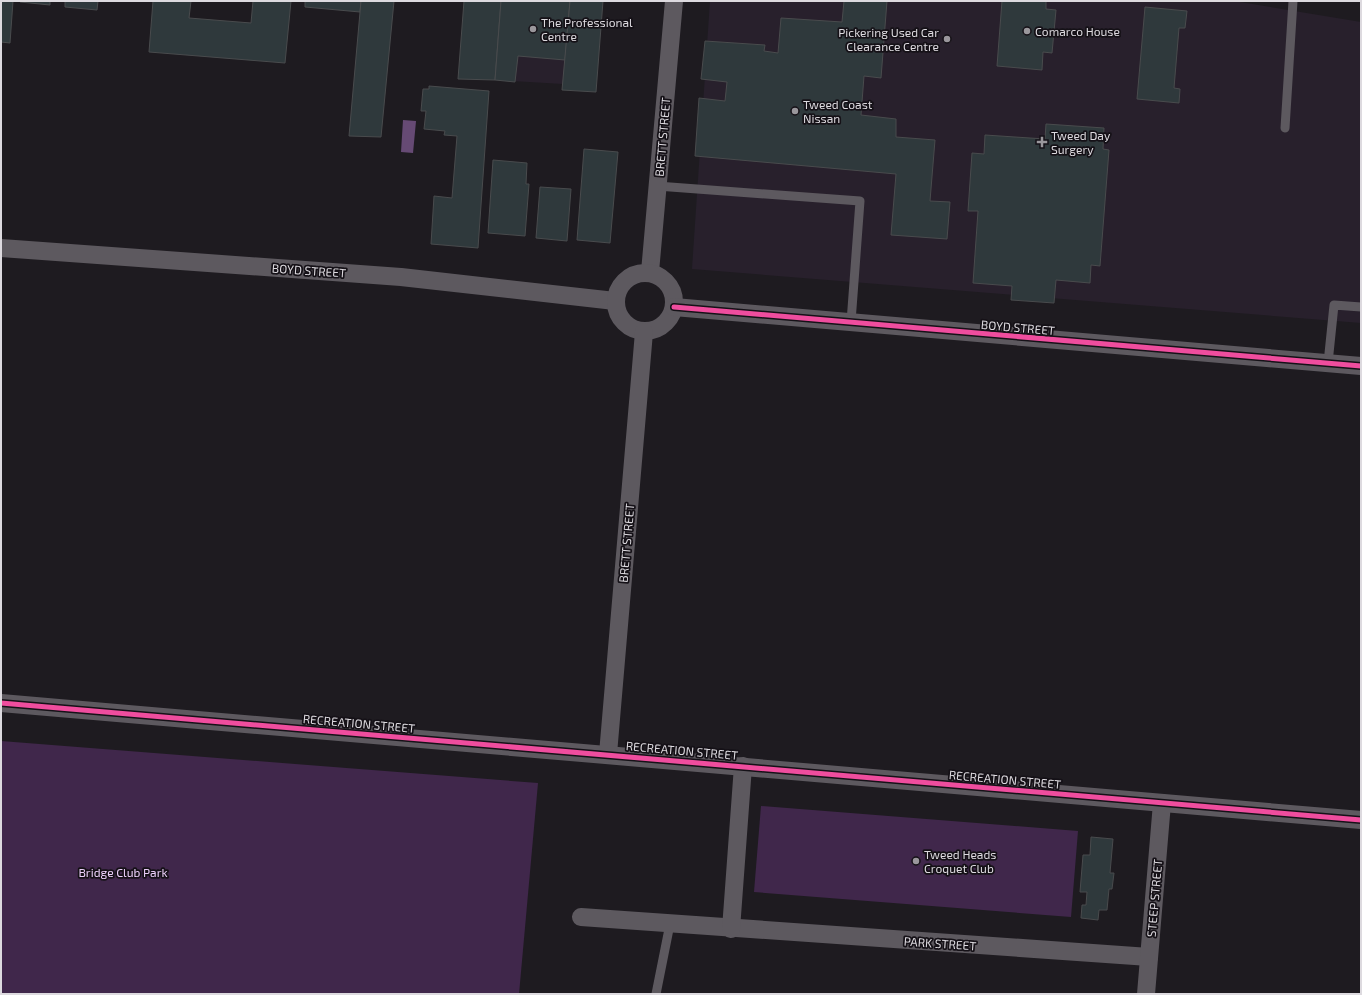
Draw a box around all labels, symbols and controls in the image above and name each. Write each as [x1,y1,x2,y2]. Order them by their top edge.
place label: The Professional Centre [541,15,633,43]
marker: The Professional Centre [528,24,538,34]
place label: Comarco House [1035,24,1120,38]
place label: Pickering Used Car Clearance Centre [838,25,939,53]
marker: Comarco House [1022,26,1032,36]
marker: Pickering Used Car Clearance Centre [942,34,952,44]
street label: BRETT STREET [652,97,672,177]
place label: Tweed Coast Nissan [803,97,873,125]
marker: Tweed Coast Nissan [790,106,800,116]
place label: Tweed Day Surgery [1051,128,1111,156]
marker: Tweed Day Surgery [1036,136,1048,148]
street label: BOYD STREET [271,260,347,280]
street label: BOYD STREET [980,317,1056,337]
street label: BRETT STREET [616,503,636,583]
street label: RECREATION STREET [302,711,416,735]
street label: RECREATION STREET [625,738,739,762]
street label: RECREATION STREET [948,767,1062,791]
place label: Tweed Heads Croquet Club [924,847,996,875]
marker: Tweed Heads Croquet Club [911,856,921,866]
street label: STEEP STREET [1144,858,1164,938]
park label: Bridge Club Park [78,865,168,879]
street label: PARK STREET [903,933,977,953]

